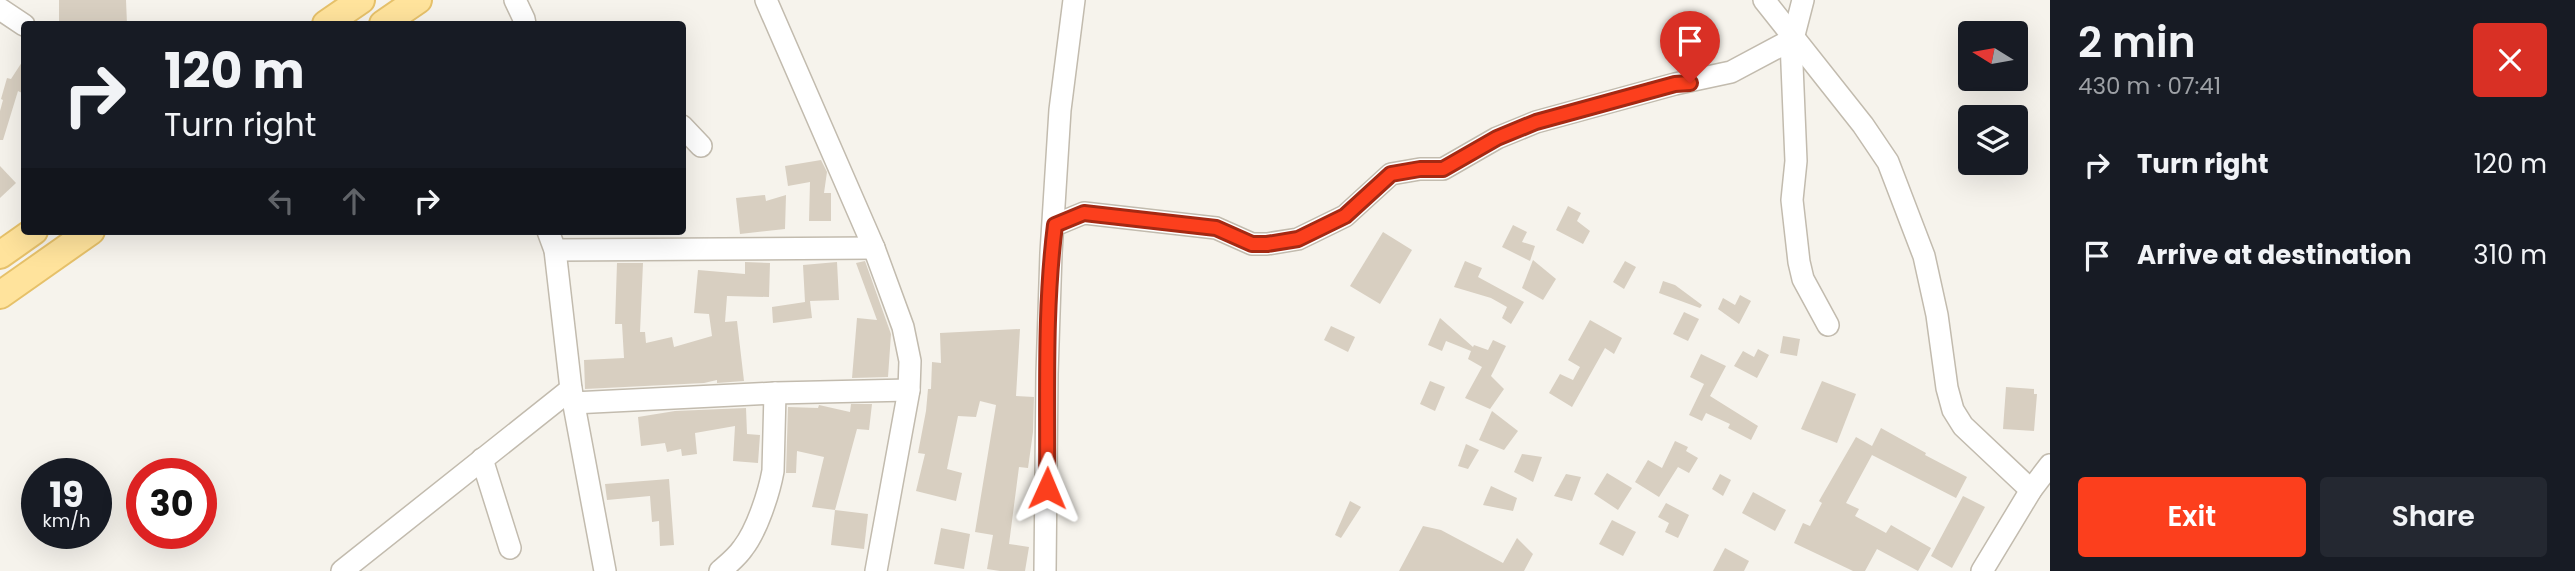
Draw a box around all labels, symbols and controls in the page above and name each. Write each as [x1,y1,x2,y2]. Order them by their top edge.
pin [1660,11,1720,83]
text: 2 min [2078,13,2196,72]
north arrow [1958,21,2028,91]
map controls [1958,21,2028,175]
icon: arrive [1671,22,1709,60]
button: close [2473,23,2547,97]
text: 120 m [164,37,305,105]
icon: right [49,49,140,140]
text: 430 m · 07:41 [2078,70,2221,102]
text: Turn right [164,102,316,147]
button: layers [1958,105,2028,175]
icon: right [2078,146,2116,184]
text: Turn right [2137,146,2269,182]
text: 120 m [2474,146,2547,182]
icon: left [262,182,300,220]
icon: ahead [335,182,373,220]
icon: right [408,182,446,220]
icon: arrive [2078,237,2116,275]
text: Arrive at destination [2137,237,2412,273]
text: 310 m [2473,237,2547,273]
position arrow [1010,451,1084,525]
speed limit sign: 30 [126,458,217,549]
text: 19 [49,470,84,519]
button: Exit [2078,477,2306,557]
button: Share [2320,477,2547,557]
text: km/h [43,508,90,533]

